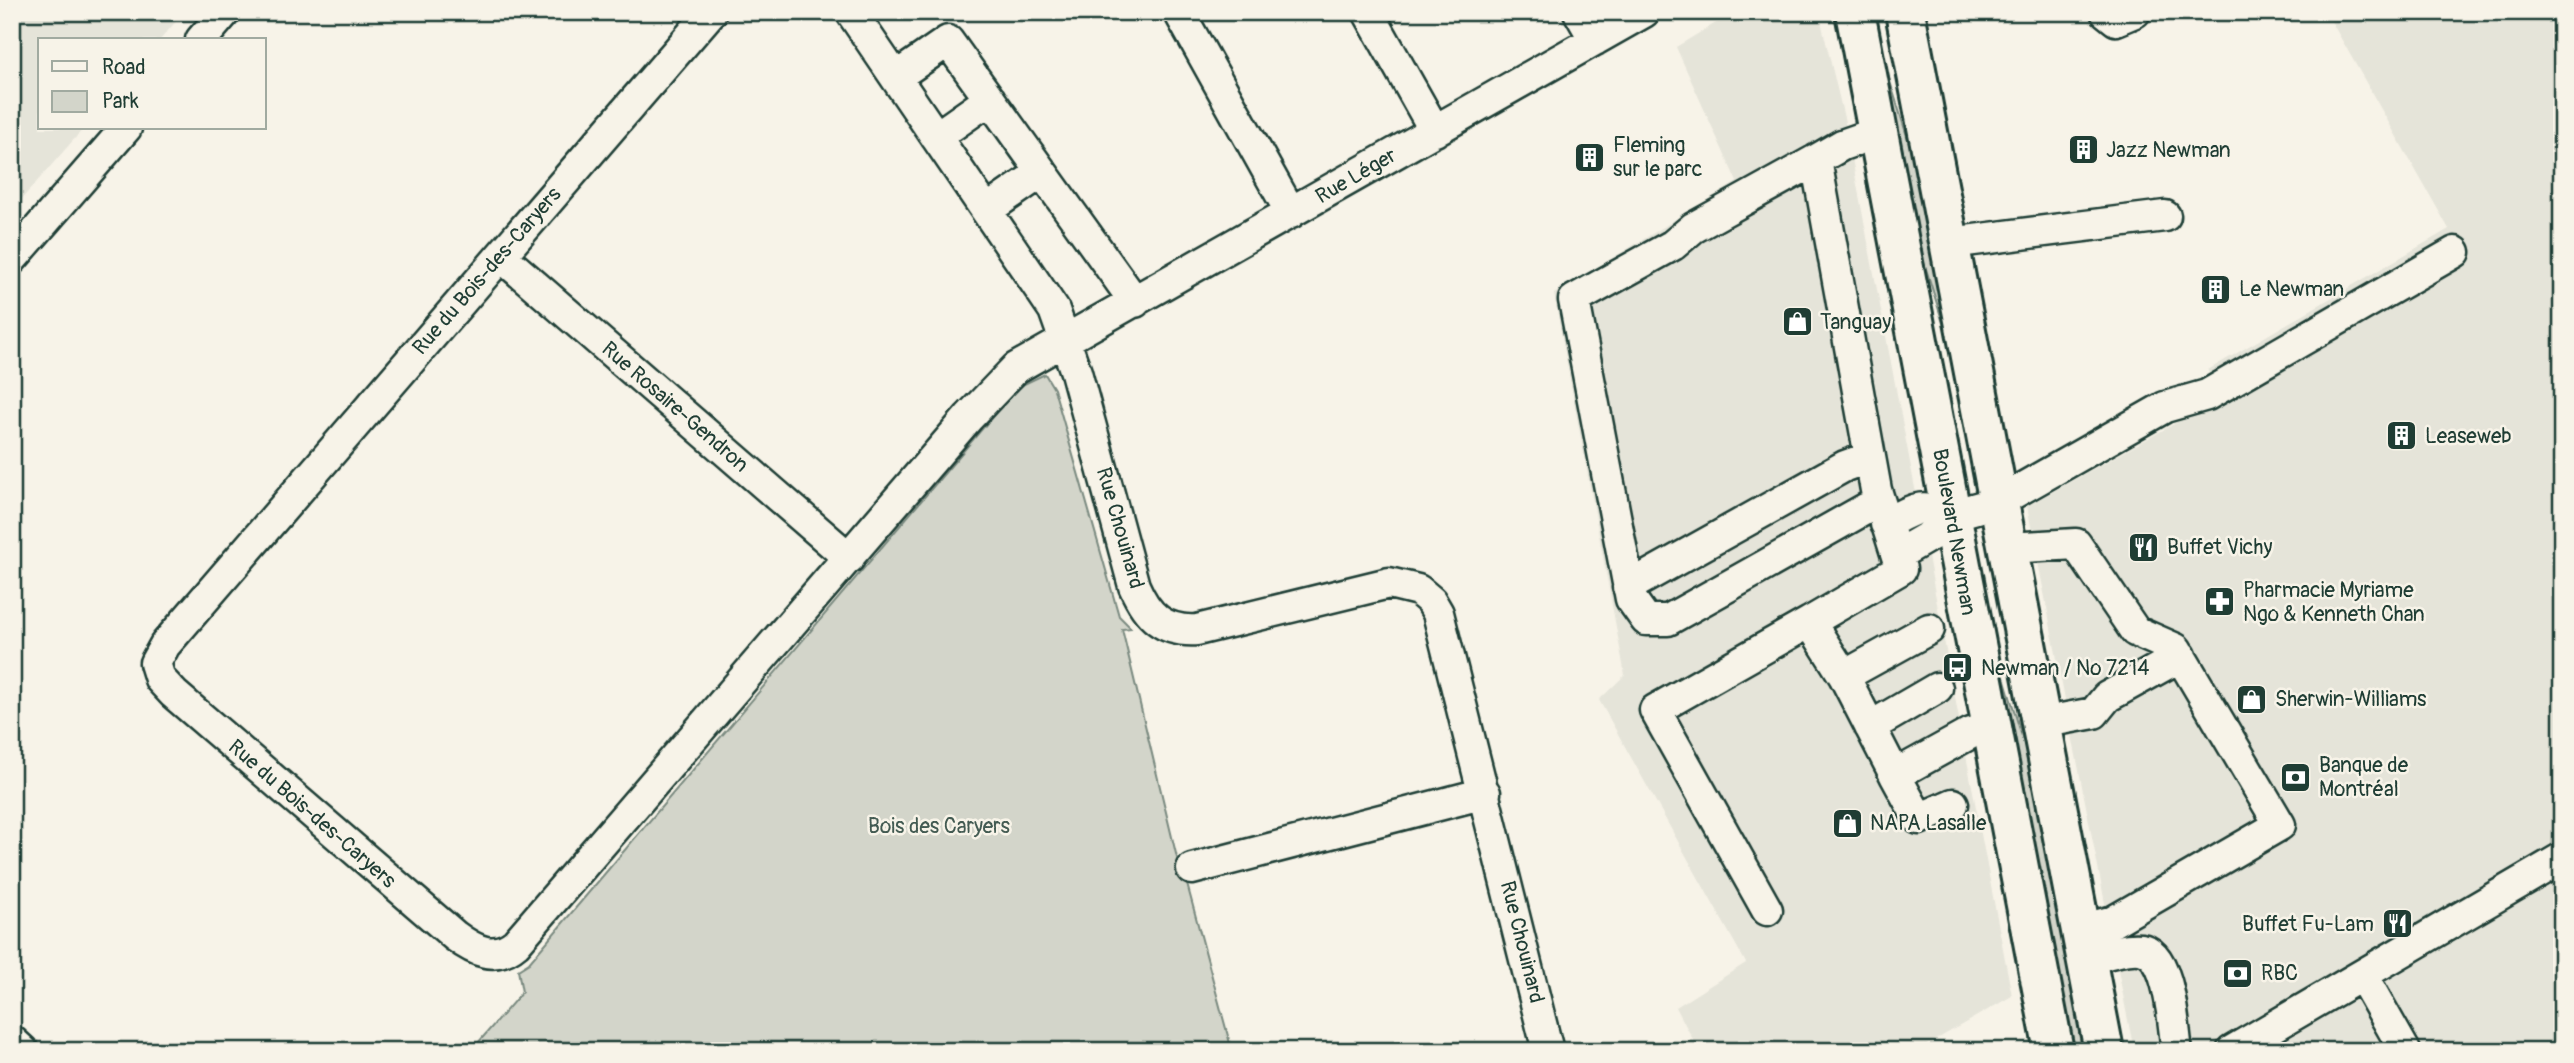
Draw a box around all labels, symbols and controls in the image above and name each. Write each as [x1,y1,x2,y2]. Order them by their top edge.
legend [38,38,266,130]
text: Road [102,54,146,81]
text: Park [102,88,139,115]
place label: Fleming sur le parc [1613,132,1702,183]
building icon: Jazz Newman [2066,133,2100,167]
place label: Jazz Newman [2106,137,2231,164]
building icon: Fleming sur le parc [1573,140,1607,174]
street label: Rue Léger [1311,142,1402,210]
street label: Rue du Bois-des-Caryers [407,181,568,360]
building icon: Le Newman [2199,272,2233,306]
place label: Le Newman [2239,276,2344,303]
shop icon: Tanguay [1780,305,1814,339]
place label: Tanguay [1820,309,1891,336]
street label: Rue Rosaire-Gendron [596,336,754,478]
building icon: Leaseweb [2385,419,2419,453]
place label: Leaseweb [2425,423,2512,450]
street label: Boulevard Newman [1926,447,1982,617]
street label: Rue Chouinard [1090,464,1150,592]
restaurant icon: Buffet Vichy [2127,530,2161,564]
place label: Buffet Vichy [2167,534,2272,561]
place label: Pharmacie Myriame Ngo & Kenneth Chan [2243,577,2425,628]
pharmacy icon: Pharmacie Myriame Ngo & Kenneth Chan [2203,585,2237,619]
bus stop icon: Newman / No 7214 [1941,651,1975,685]
place label: Newman / No 7214 [1981,655,2149,682]
shop icon: Sherwin-Williams [2235,682,2269,716]
place label: Sherwin-Williams [2275,686,2427,713]
street label: Rue du Bois-des-Caryers [223,734,402,895]
place label: Banque de Montréal [2319,752,2409,803]
bank icon: Banque de Montréal [2279,760,2313,794]
shop icon: NAPA Lasalle [1830,806,1864,840]
place label: NAPA Lasalle [1870,810,1987,837]
park label: Bois des Caryers [868,813,1011,840]
street label: Rue Chouinard [1494,878,1550,1006]
restaurant icon: Buffet Fu-Lam [2380,907,2414,941]
place label: Buffet Fu-Lam [2242,911,2374,938]
bank icon: RBC [2221,956,2255,990]
place label: RBC [2261,960,2298,987]

